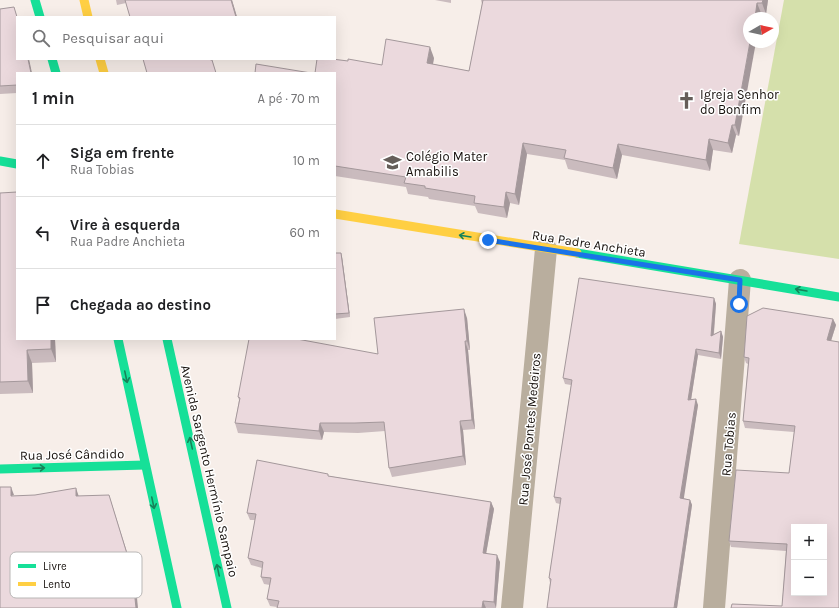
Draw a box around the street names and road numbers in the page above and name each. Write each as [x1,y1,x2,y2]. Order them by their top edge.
street label: Rua Padre Anchieta [531,227,647,260]
street label: Rua José Pontes Medeiros [515,352,544,506]
street label: Avenida Sargento Hermínio Sampaio [178,363,241,579]
street label: Rua Tobias [718,411,739,477]
street label: Rua José Cândido [20,446,124,463]

